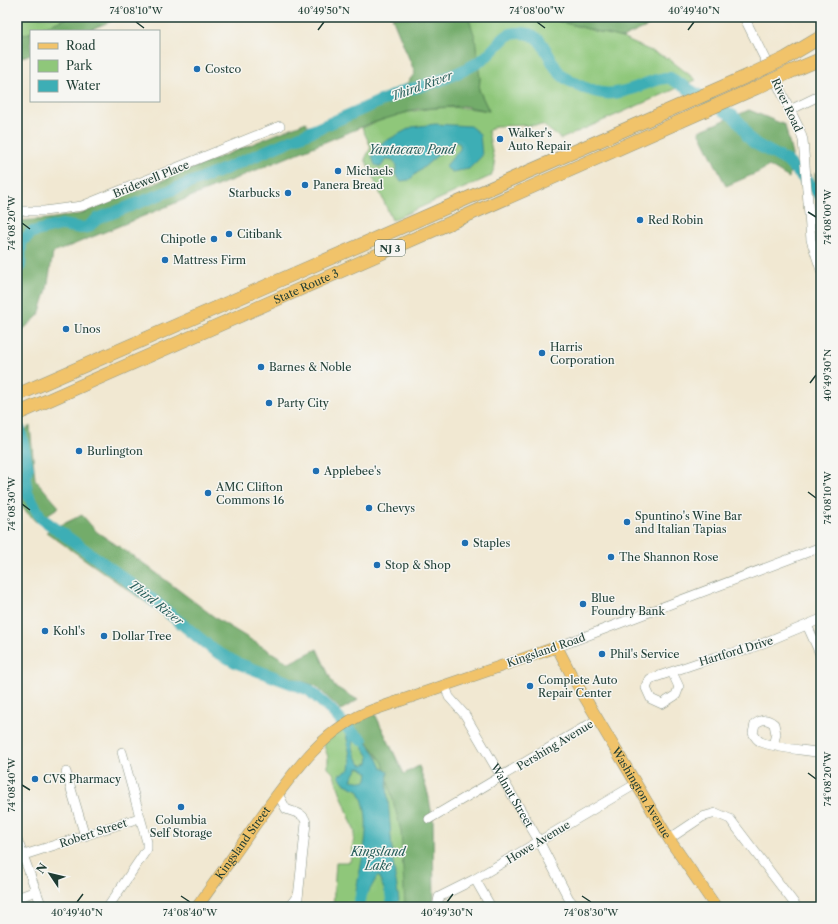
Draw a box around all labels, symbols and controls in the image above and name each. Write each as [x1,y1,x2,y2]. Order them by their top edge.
text: 74°08'10"W [109,4,164,17]
text: 40°49'50"N [298,4,350,17]
text: 74°08'00"W [509,4,566,17]
text: 40°49'40"N [668,4,720,17]
legend [30,30,160,102]
text: Road [66,38,96,53]
text: Park [66,58,93,73]
place label: Costco [205,62,242,76]
marker: Costco [192,64,202,74]
water label: Third River [389,67,456,104]
street label: River Road [768,76,806,134]
text: Water [65,78,100,93]
place label: Walker's Auto Repair [507,126,571,153]
marker: Walker's Auto Repair [495,134,505,144]
water label: Yantacaw Pond [369,142,457,157]
street label: Bridewell Place [111,157,191,201]
place label: Michaels [346,164,393,178]
marker: Michaels [333,166,343,176]
place label: Panera Bread [313,178,383,192]
marker: Panera Bread [300,180,310,190]
place label: Starbucks [229,186,280,200]
marker: Starbucks [283,188,293,198]
text: 74°08'00"W [821,188,834,245]
text: 74°08'20"W [5,195,18,250]
place label: Red Robin [648,213,703,227]
marker: Red Robin [635,215,645,225]
place label: Citibank [237,227,282,241]
marker: Citibank [224,229,234,239]
place label: Chipotle [160,232,206,246]
marker: Chipotle [209,234,219,244]
road number: NJ 3 [375,240,405,256]
place label: Mattress Firm [173,253,247,267]
marker: Mattress Firm [160,255,170,265]
street label: State Route 3 [271,266,341,307]
place label: Unos [74,322,101,336]
marker: Unos [61,324,71,334]
place label: Harris Corporation [550,340,615,367]
marker: Harris Corporation [537,348,547,358]
text: 40°49'30"N [821,349,834,401]
place label: Barnes & Noble [269,360,351,374]
marker: Barnes & Noble [256,362,266,372]
place label: Party City [277,396,330,410]
marker: Party City [264,398,274,408]
place label: Burlington [87,444,143,458]
marker: Burlington [74,446,84,456]
place label: Applebee's [323,464,381,478]
marker: Applebee's [311,466,321,476]
text: 74°08'10"W [821,470,834,525]
text: 74°08'30"W [5,476,18,531]
place label: AMC Clifton Commons 16 [215,480,285,507]
marker: AMC Clifton Commons 16 [203,488,213,498]
place label: Chevys [377,501,415,515]
marker: Chevys [364,503,374,513]
place label: Spuntino's Wine Bar and Italian Tapias [635,509,742,536]
marker: Spuntino's Wine Bar and Italian Tapias [622,517,632,527]
place label: Staples [473,536,510,550]
marker: Staples [460,538,470,548]
place label: The Shannon Rose [619,550,718,564]
marker: The Shannon Rose [606,552,616,562]
place label: Stop & Shop [385,558,451,572]
marker: Stop & Shop [372,560,382,570]
water label: Third River [126,577,188,629]
place label: Blue Foundry Bank [591,591,666,618]
marker: Blue Foundry Bank [578,599,588,609]
place label: Kohl's [53,624,85,638]
marker: Kohl's [40,626,50,636]
place label: Dollar Tree [112,629,171,643]
street label: Kingsland Road [505,630,587,670]
marker: Dollar Tree [99,631,109,641]
street label: Hartford Drive [697,633,775,669]
place label: Phil's Service [610,647,679,661]
marker: Phil's Service [597,649,607,659]
place label: Complete Auto Repair Center [538,673,618,700]
marker: Complete Auto Repair Center [525,681,535,691]
street label: Pershing Avenue [514,717,596,773]
street label: Washington Avenue [609,744,674,841]
text: 74°08'20"W [821,751,834,806]
text: 74°08'40"W [5,757,18,812]
street label: Walnut Street [487,760,537,830]
place label: CVS Pharmacy [43,772,122,786]
marker: CVS Pharmacy [30,774,40,784]
marker: Columbia Self Storage [176,802,186,812]
street label: Kingsland Street [212,804,273,882]
place label: Columbia Self Storage [150,813,212,840]
street label: Robert Street [57,815,129,850]
street label: Howe Avenue [503,817,573,867]
water label: Kingsland Lake [350,844,407,873]
north arrow [30,854,70,894]
text: N [33,860,51,876]
text: 40°49'40"N [51,906,103,919]
text: 74°08'40"W [163,906,218,919]
text: 40°49'30"N [421,906,473,919]
text: 74°08'30"W [564,906,619,919]

